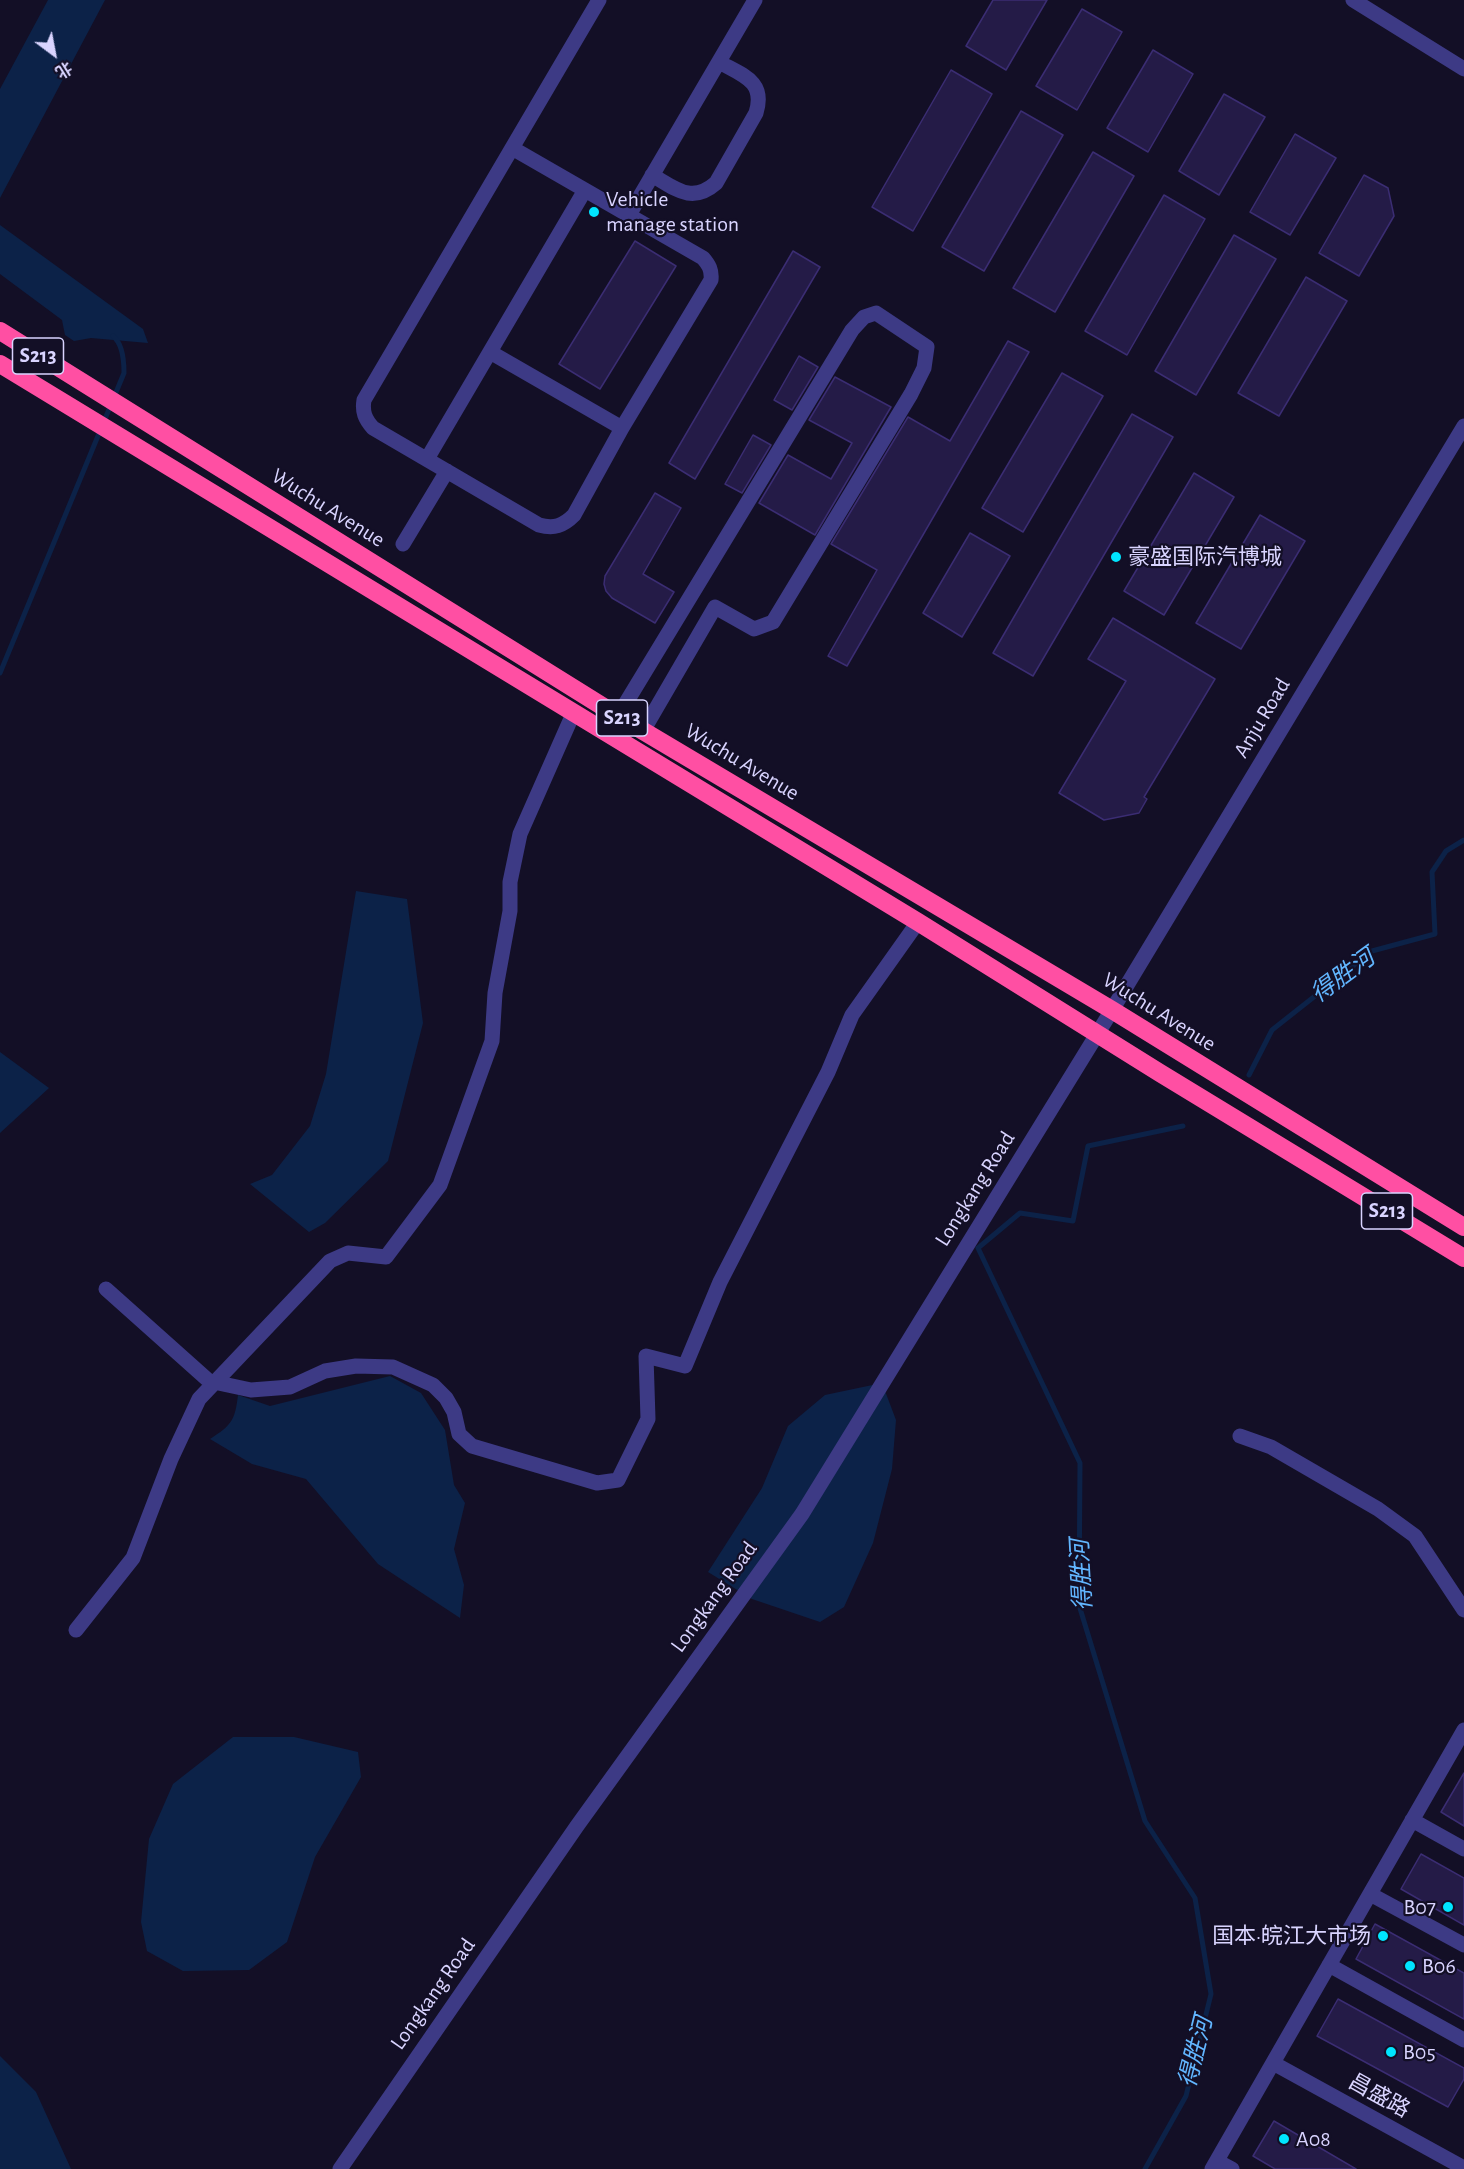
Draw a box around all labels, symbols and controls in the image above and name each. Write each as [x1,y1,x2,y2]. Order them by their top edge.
north arrow [24,24,84,84]
text: 北 [53,58,75,80]
place label: Vehicle manage station [606,186,739,237]
marker: Vehicle manage station [587,205,601,219]
road number: S213 [12,338,63,374]
street label: Wuchu Avenue [266,463,390,553]
place label: 豪盛国际汽博城 [1128,544,1282,570]
marker: 豪盛国际汽博城 [1109,550,1123,564]
street label: Anju Road [1228,673,1296,763]
road number: S213 [596,700,648,736]
street label: Wuchu Avenue [680,718,804,806]
water label: 得胜河 [1305,943,1381,1009]
street label: Wuchu Avenue [1097,967,1221,1057]
street label: Longkang Road [929,1127,1021,1251]
road number: S213 [1362,1193,1412,1229]
street label: Longkang Road [665,1536,763,1658]
water label: 得胜河 [1066,1538,1098,1612]
place label: B07 [1403,1894,1436,1920]
marker: B07 [1441,1900,1455,1914]
place label: 国本·皖江大市场 [1212,1923,1371,1949]
marker: 国本·皖江大市场 [1376,1929,1390,1943]
street label: Longkang Road [385,1933,481,2055]
place label: B06 [1422,1953,1456,1979]
marker: B06 [1403,1959,1417,1973]
water label: 得胜河 [1173,2014,1219,2090]
place label: B05 [1403,2039,1436,2065]
marker: B05 [1384,2045,1398,2059]
street label: 昌盛路 [1344,2068,1414,2124]
place label: A08 [1296,2126,1331,2152]
marker: A08 [1277,2132,1291,2146]

